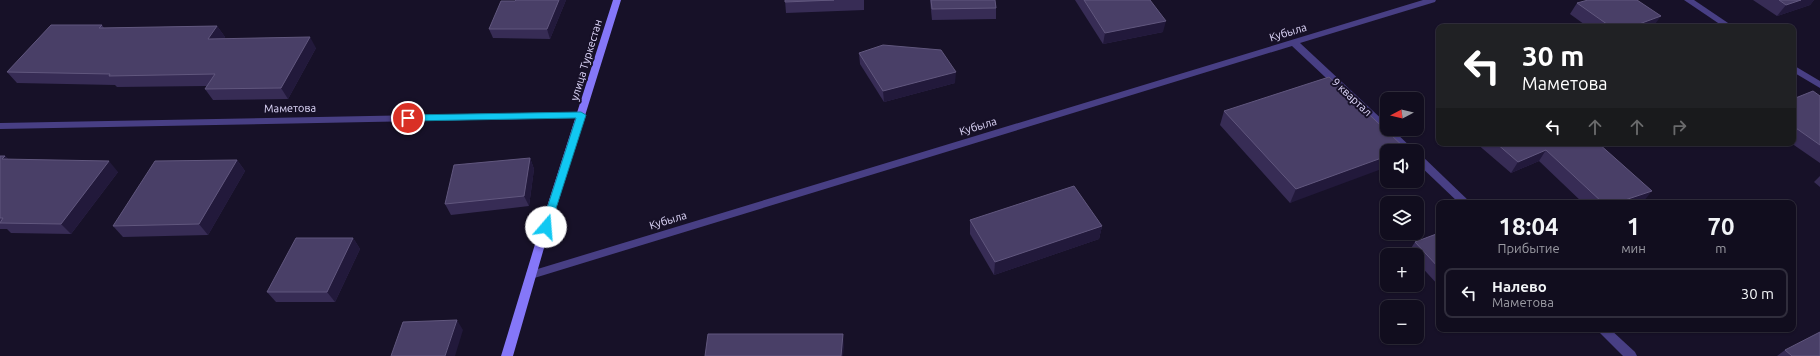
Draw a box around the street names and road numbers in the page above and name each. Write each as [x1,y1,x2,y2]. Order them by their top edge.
street label: улица Туркестан [568,18,604,102]
street label: Кубыла [1268,21,1308,43]
street label: 9 квартал [1330,76,1374,118]
street label: Маметова [264,102,316,114]
street label: Кубыла [958,115,998,137]
street label: Кубыла [648,209,688,231]

